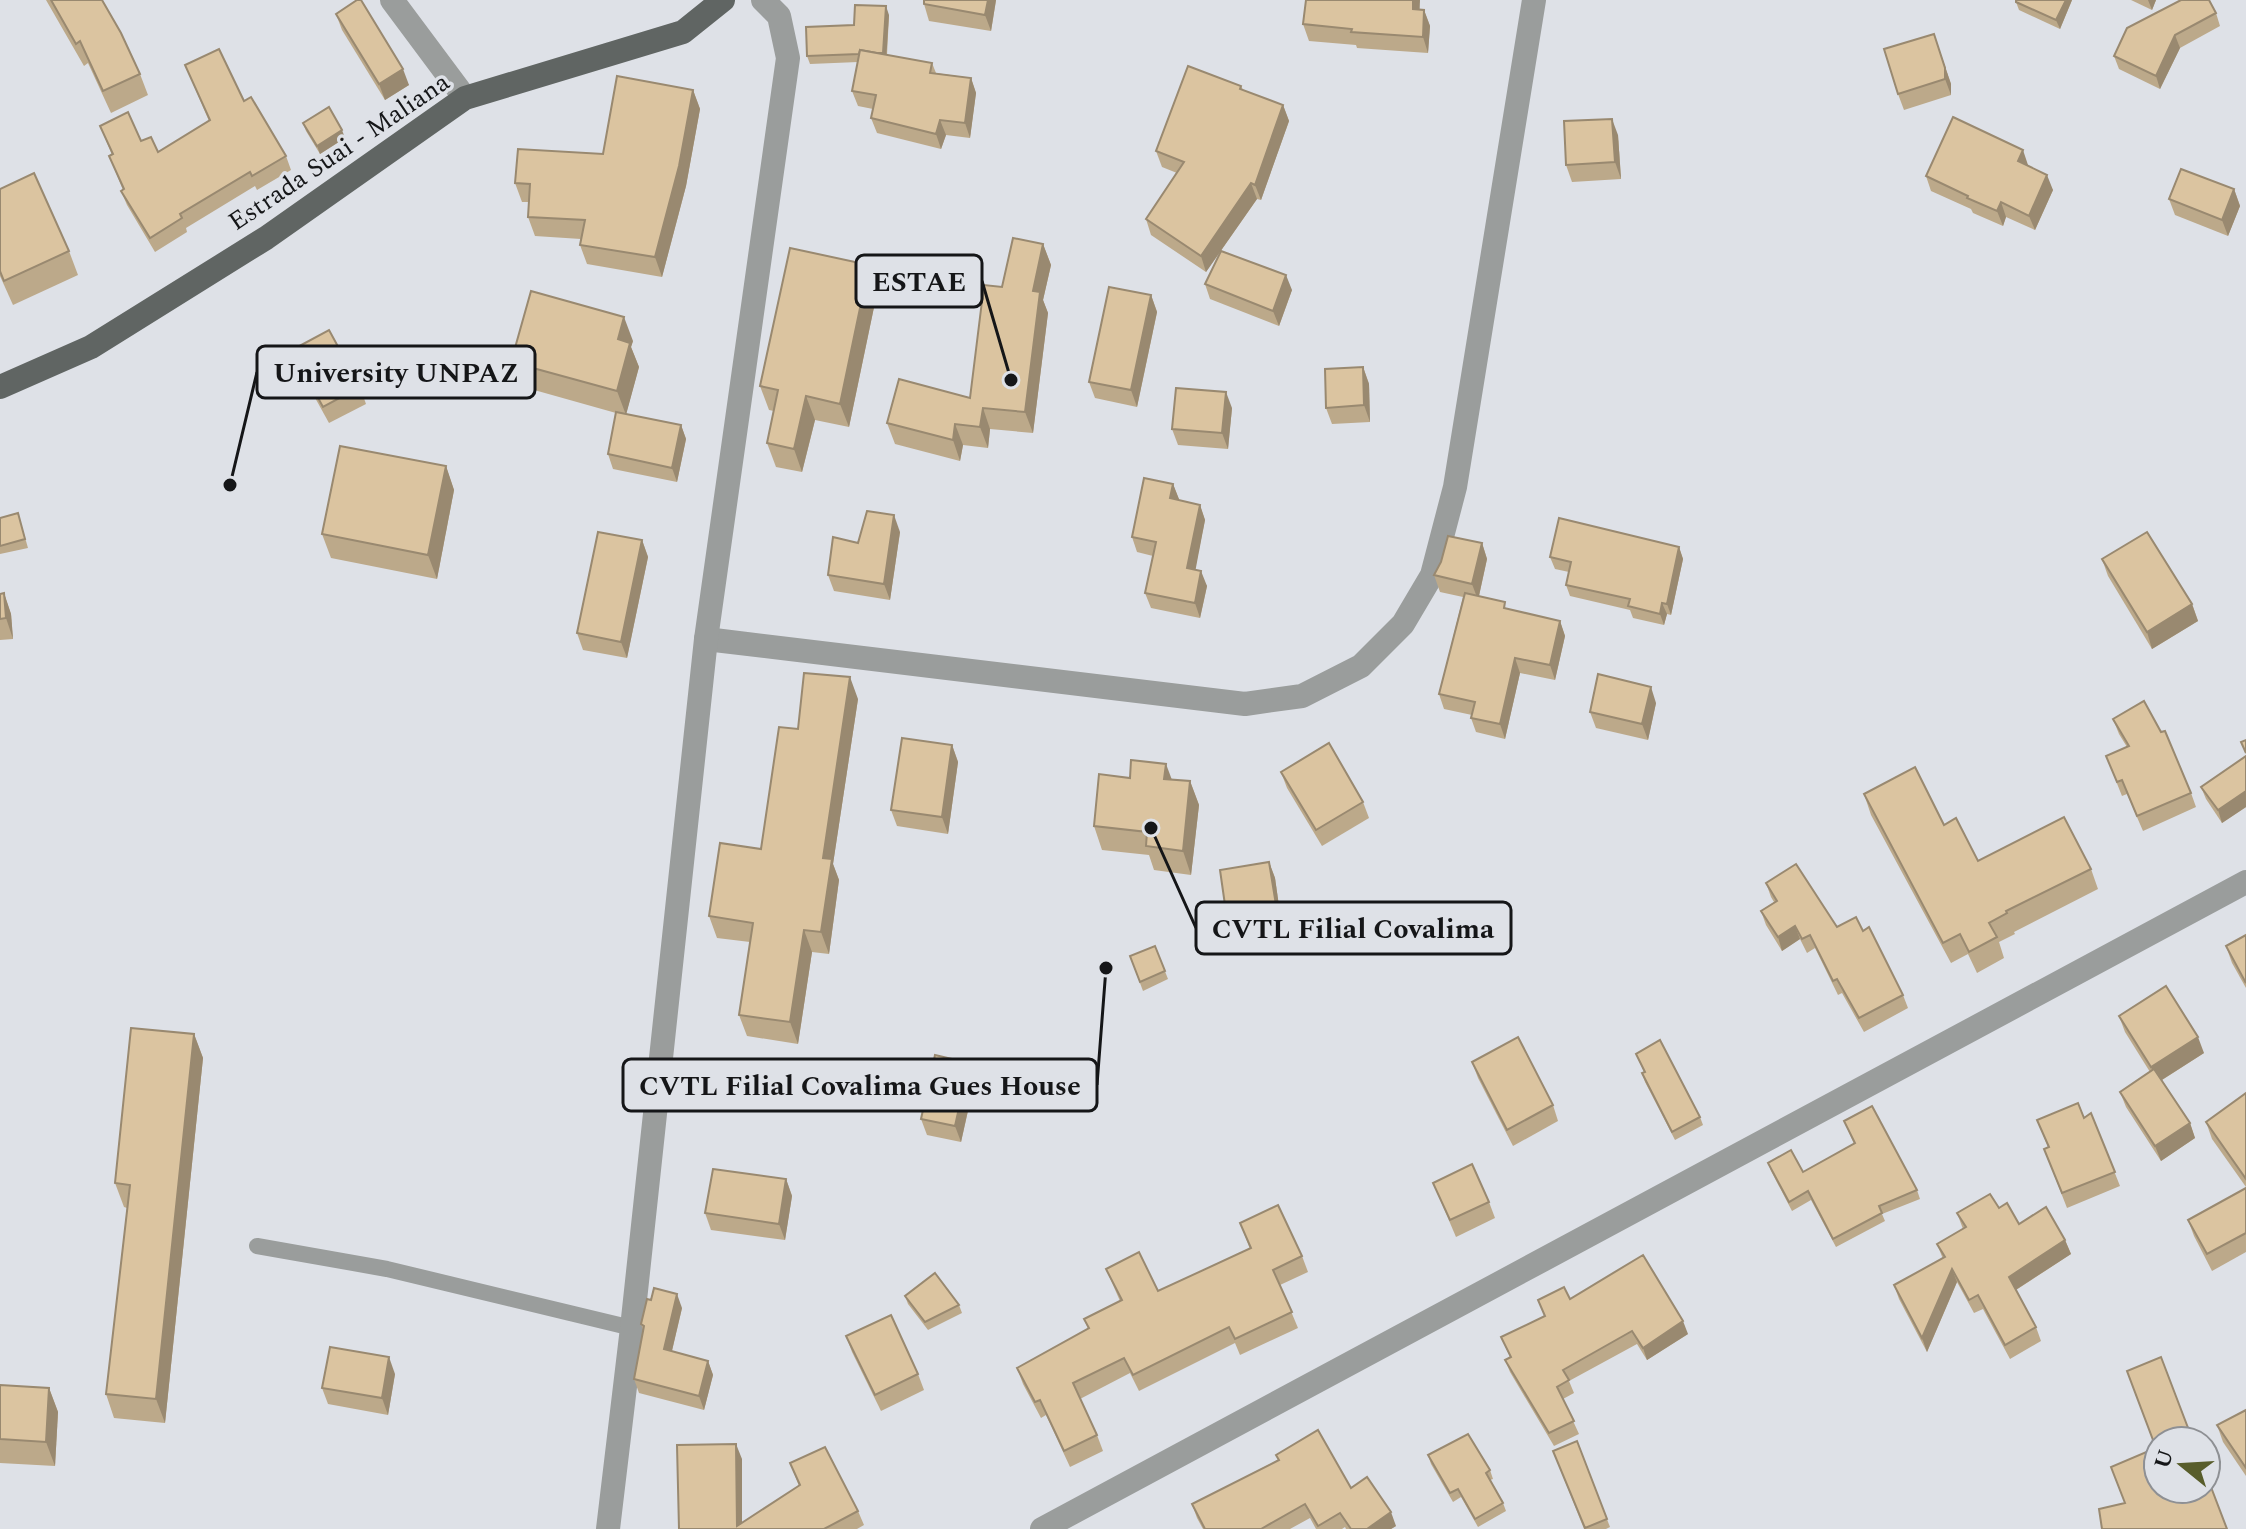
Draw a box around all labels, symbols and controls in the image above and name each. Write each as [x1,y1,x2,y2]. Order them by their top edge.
street label: Estrada Suai - Maliana [220,63,458,241]
callout: ESTAE [856,255,982,307]
text: ESTAE [872,261,966,304]
callout: University UNPAZ [257,346,535,398]
text: University UNPAZ [273,352,519,395]
callout: CVTL Filial Covalima [1196,902,1511,954]
text: CVTL Filial Covalima [1212,908,1495,951]
callout: CVTL Filial Covalima Gues House [623,1059,1097,1111]
text: CVTL Filial Covalima Gues House [639,1065,1081,1108]
north arrow [2142,1425,2222,1505]
text: U [2146,1445,2183,1473]

